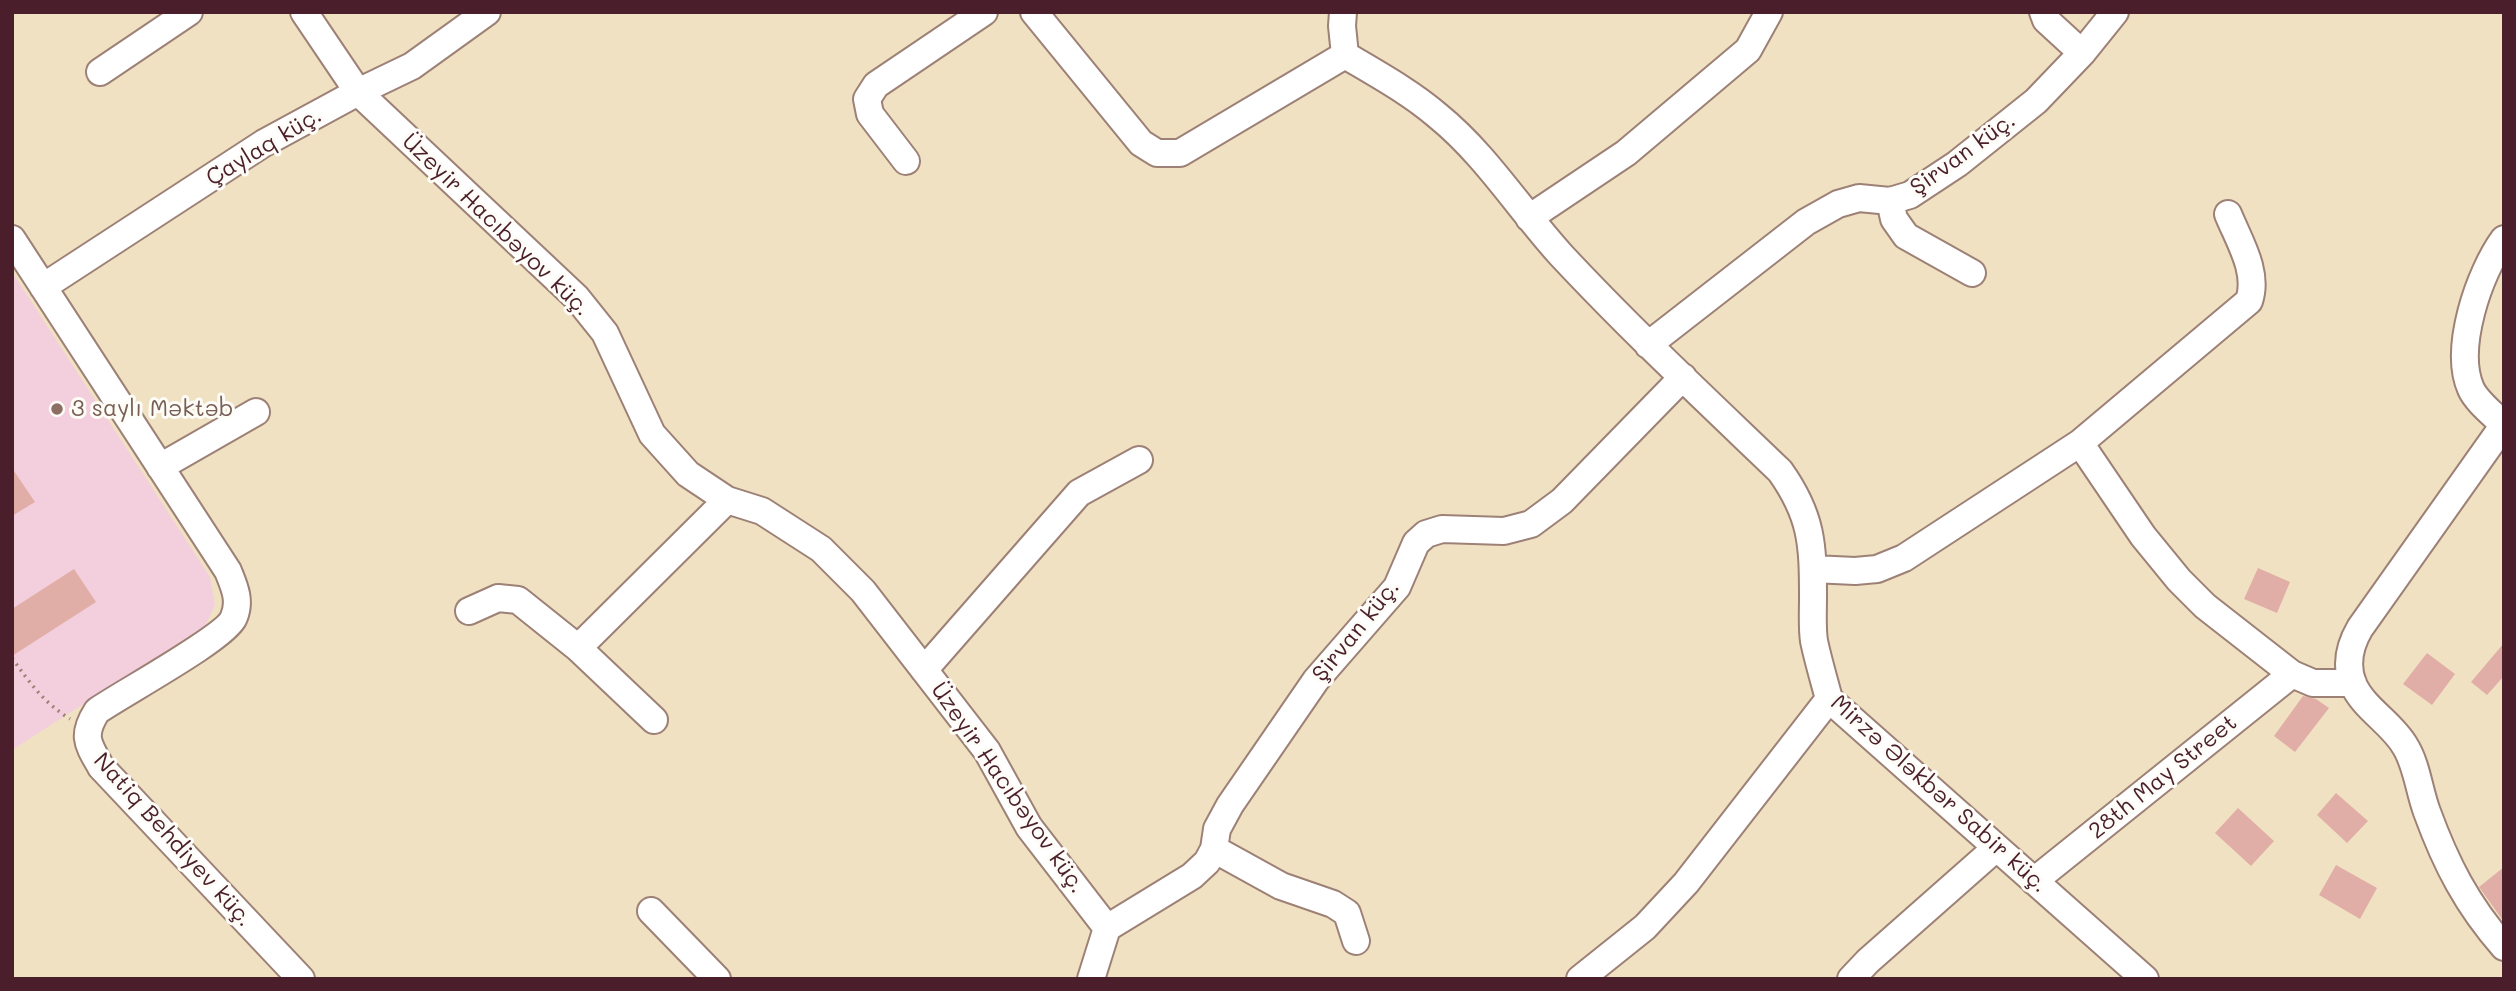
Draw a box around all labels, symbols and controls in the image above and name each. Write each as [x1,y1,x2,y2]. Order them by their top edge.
street label: Çaylaq küç. [201,102,327,192]
street label: Şirvan küç. [1905,107,2021,201]
street label: Üzeyir Hacıbəyov küç. [396,128,596,322]
place label: 3 saylı Məktəb [71,395,233,423]
marker: 3 saylı Məktəb [49,401,65,417]
street label: Şirvan küç. [1306,574,1406,688]
street label: Üzeyir Hacıbəyov küç. [925,677,1091,899]
street label: Mirzə Ələkbər Sabir küç. [1825,689,2053,899]
street label: 28th May Street [2083,709,2243,845]
street label: Natiq Behdiyev küç. [88,747,258,933]

